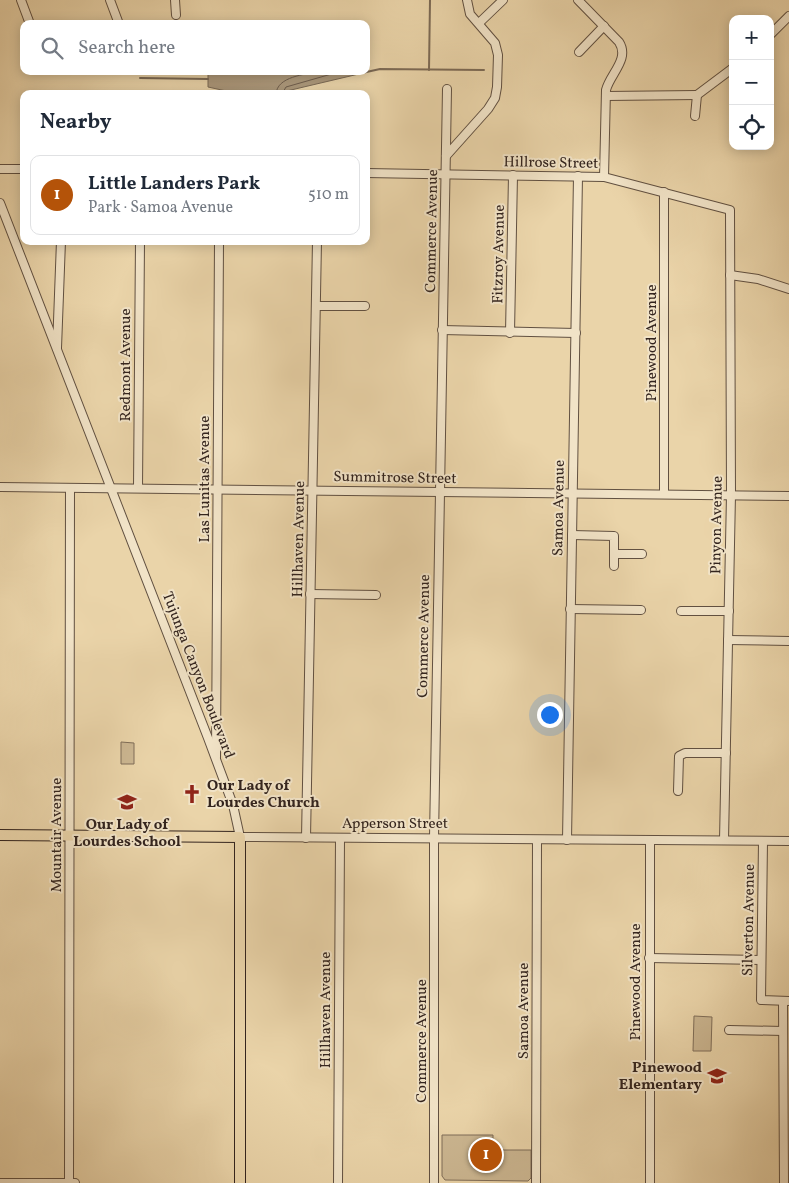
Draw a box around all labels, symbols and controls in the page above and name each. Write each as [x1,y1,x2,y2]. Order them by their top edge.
map controls [729,15,774,150]
button: + [729,15,774,60]
search box [20,20,370,75]
icon: search [38,34,66,62]
text: Search here [78,35,175,61]
button: − [729,60,774,105]
button: locate [729,105,774,150]
text: Nearby [40,108,111,137]
street label: Hillrose Street [503,152,599,175]
street label: Commerce Avenue [421,169,444,293]
text: Little Landers Park [88,171,260,197]
text: 1 [54,184,60,206]
text: 510 m [308,184,349,206]
text: Park · Samoa Avenue [88,197,233,219]
street label: Fitzroy Avenue [488,204,511,304]
street label: Pinewood Avenue [642,284,663,402]
street label: Redmont Avenue [116,308,137,422]
street label: Las Lunitas Avenue [195,416,216,542]
street label: Samoa Avenue [548,460,571,556]
street label: Summitrose Street [333,467,457,490]
street label: Pinyon Avenue [706,476,729,574]
street label: Hillhaven Avenue [288,481,311,598]
street label: Commerce Avenue [413,574,436,698]
street label: Tujunga Canyon Boulevard [156,589,239,762]
your location [537,702,563,728]
place label: Our Lady of Lourdes Church [207,776,320,814]
street label: Mountair Avenue [47,778,68,892]
church icon: Our Lady of Lourdes Church [181,783,203,805]
school or university icon: Our Lady of Lourdes School [116,791,138,813]
street label: Apperson Street [342,814,448,835]
place label: Our Lady of Lourdes School [73,815,181,853]
street label: Silverton Avenue [738,864,761,976]
street label: Pinewood Avenue [626,923,647,1041]
street label: Hillhaven Avenue [316,952,337,1068]
street label: Samoa Avenue [514,963,535,1059]
street label: Commerce Avenue [412,979,433,1103]
place label: Pinewood Elementary [619,1058,703,1096]
school or university icon: Pinewood Elementary [706,1065,728,1087]
pin: 1 [470,1136,502,1174]

